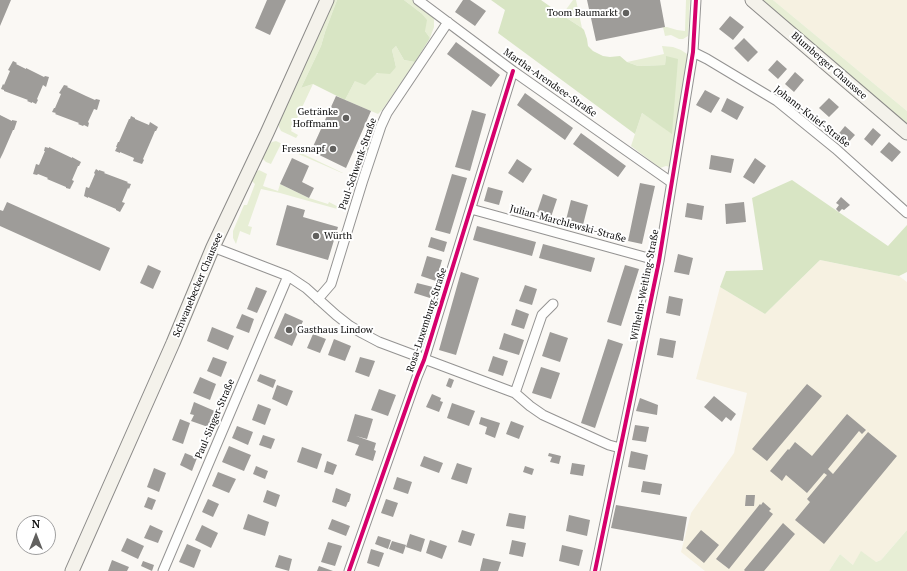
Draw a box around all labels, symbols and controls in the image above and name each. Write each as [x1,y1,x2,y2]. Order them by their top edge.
place label: Toom Baumarkt [547,7,618,19]
marker: Toom Baumarkt [621,8,631,18]
street label: Blumberger Chaussee [789,30,869,102]
street label: Martha-Arendsee-Straße [501,46,599,120]
street label: Johann-Knief-Straße [772,84,852,150]
place label: Getränke Hoffmann [293,106,338,130]
marker: Getränke Hoffmann [341,113,351,123]
street label: Paul-Schwenk-Straße [337,116,379,212]
place label: Fressnapf [282,143,325,155]
marker: Fressnapf [328,144,338,154]
street label: Julian-Marchlewski-Straße [509,203,627,245]
street label: Wilhelm-Weitling-Straße [628,228,662,342]
place label: Würth [324,230,352,242]
street label: Schwanebecker Chaussee [171,231,225,339]
marker: Würth [311,231,321,241]
street label: Rosa-Luxemburg-Straße [404,266,450,374]
place label: Gasthaus Lindow [297,324,373,336]
marker: Gasthaus Lindow [284,325,294,335]
street label: Paul-Singer-Straße [193,377,237,461]
north arrow [16,515,56,555]
text: N [32,517,40,531]

